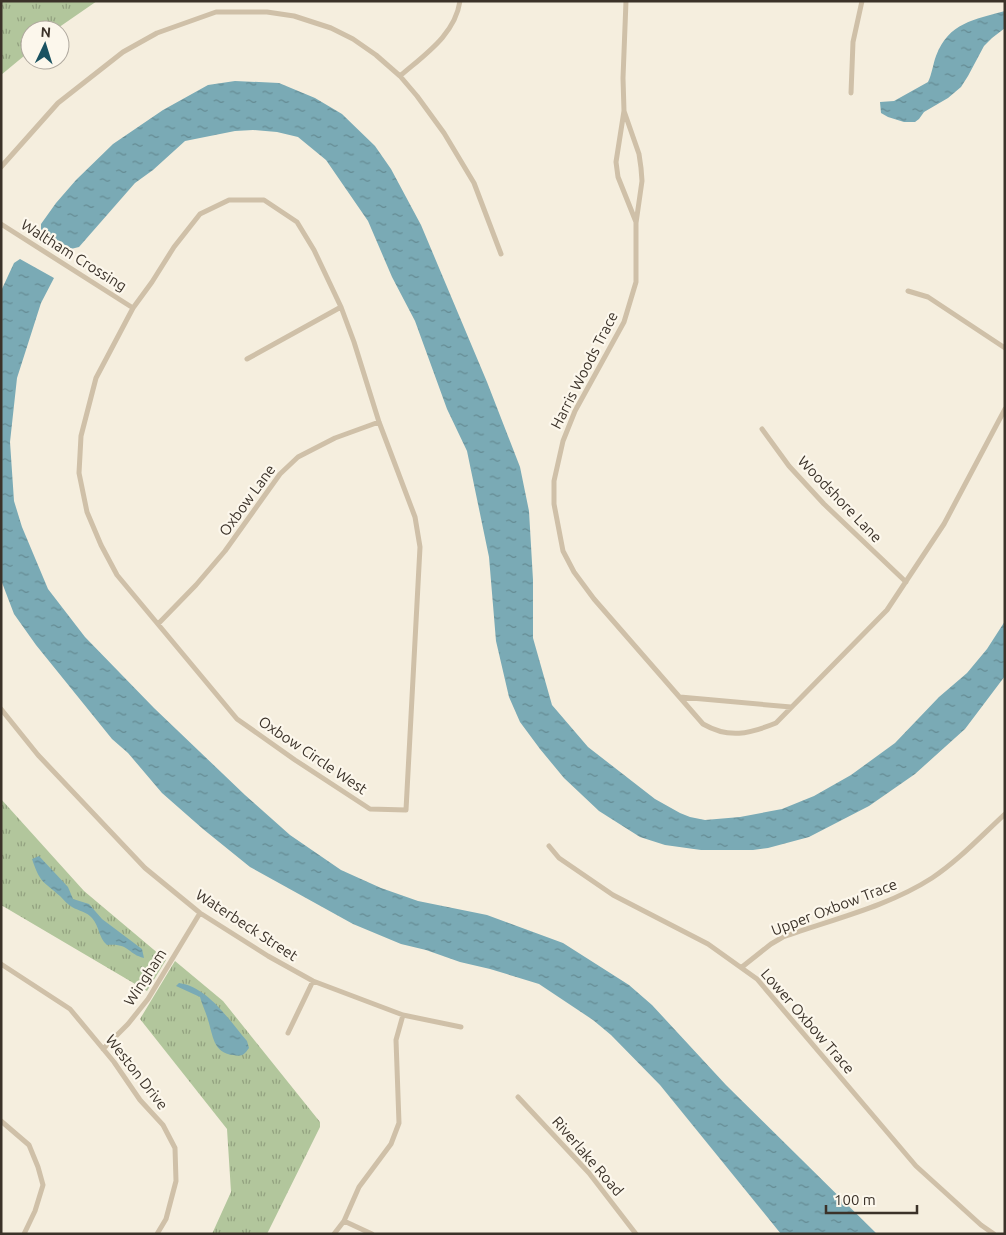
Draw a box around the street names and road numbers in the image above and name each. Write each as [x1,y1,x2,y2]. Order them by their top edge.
street label: Waltham Crossing [18,216,130,294]
street label: Harris Woods Trace [547,308,621,432]
street label: Woodshore Lane [794,452,886,546]
street label: Oxbow Lane [215,461,279,539]
street label: Oxbow Circle West [255,712,371,798]
street label: Upper Oxbow Trace [769,875,899,939]
street label: Waterbeck Street [193,886,301,964]
street label: Wingham [120,945,170,1009]
street label: Lower Oxbow Trace [758,965,858,1077]
street label: Weston Drive [102,1031,172,1113]
street label: Riverlake Road [549,1113,627,1199]

